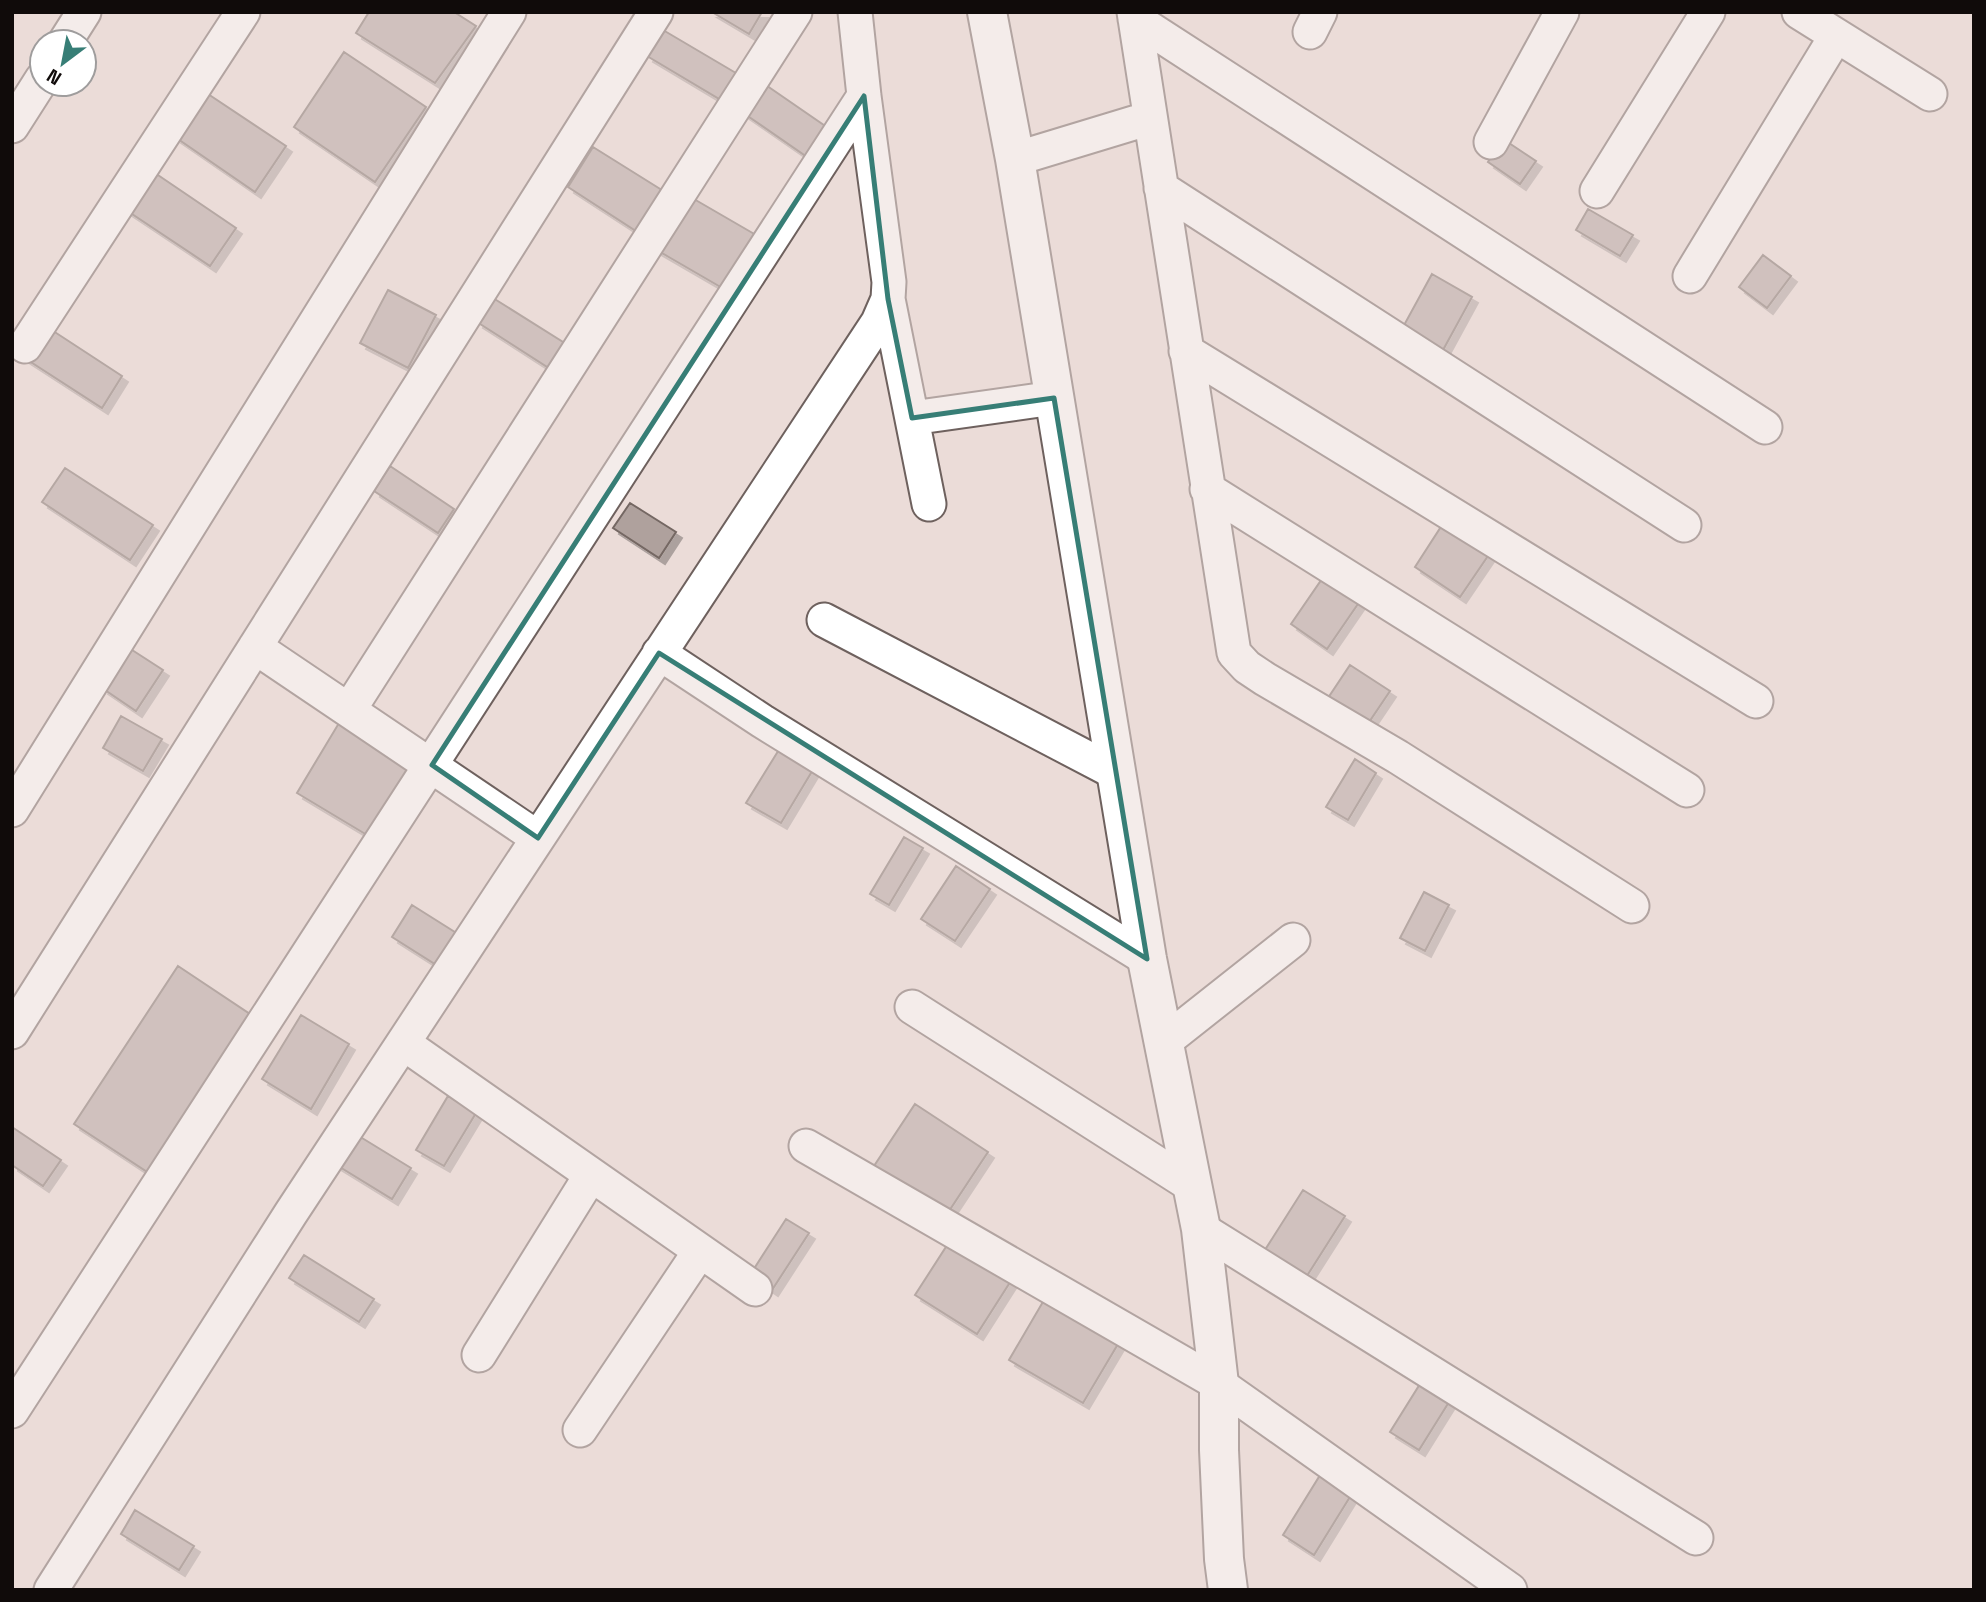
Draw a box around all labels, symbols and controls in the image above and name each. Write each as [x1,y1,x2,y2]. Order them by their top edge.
north arrow [28,28,98,98]
text: N [42,63,66,91]

